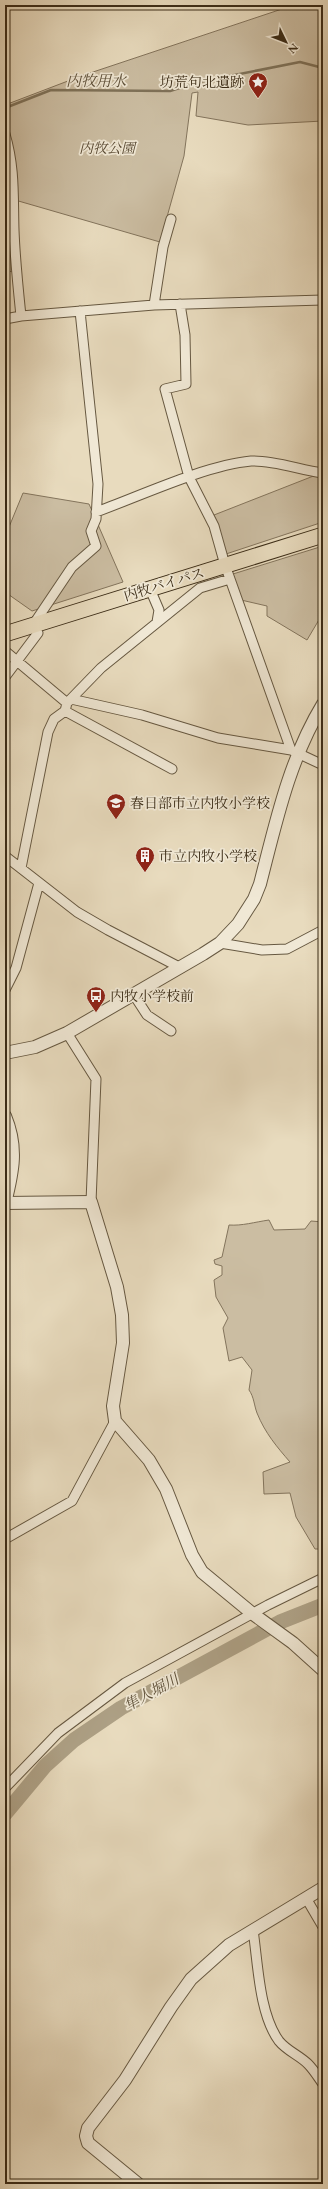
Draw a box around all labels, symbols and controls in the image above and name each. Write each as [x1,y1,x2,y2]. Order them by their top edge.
north arrow [266,22,306,62]
text: N [285,41,301,57]
water label: 内牧用水 [66,71,128,90]
place icon: 坊荒句北遺跡 [247,71,269,99]
place label: 坊荒句北遺跡 [160,73,244,91]
park label: 内牧公園 [79,139,137,157]
street label: 内牧バイパス [121,563,207,605]
school or university icon: 春日部市立内牧小学校 [105,792,127,820]
place label: 春日部市立内牧小学校 [130,794,270,812]
building icon: 市立内牧小学校 [134,845,156,873]
place label: 市立内牧小学校 [159,847,257,865]
bus stop icon: 内牧小学校前 [85,985,107,1013]
place label: 内牧小学校前 [110,987,194,1005]
water label: 隼人堀川 [120,1668,184,1715]

